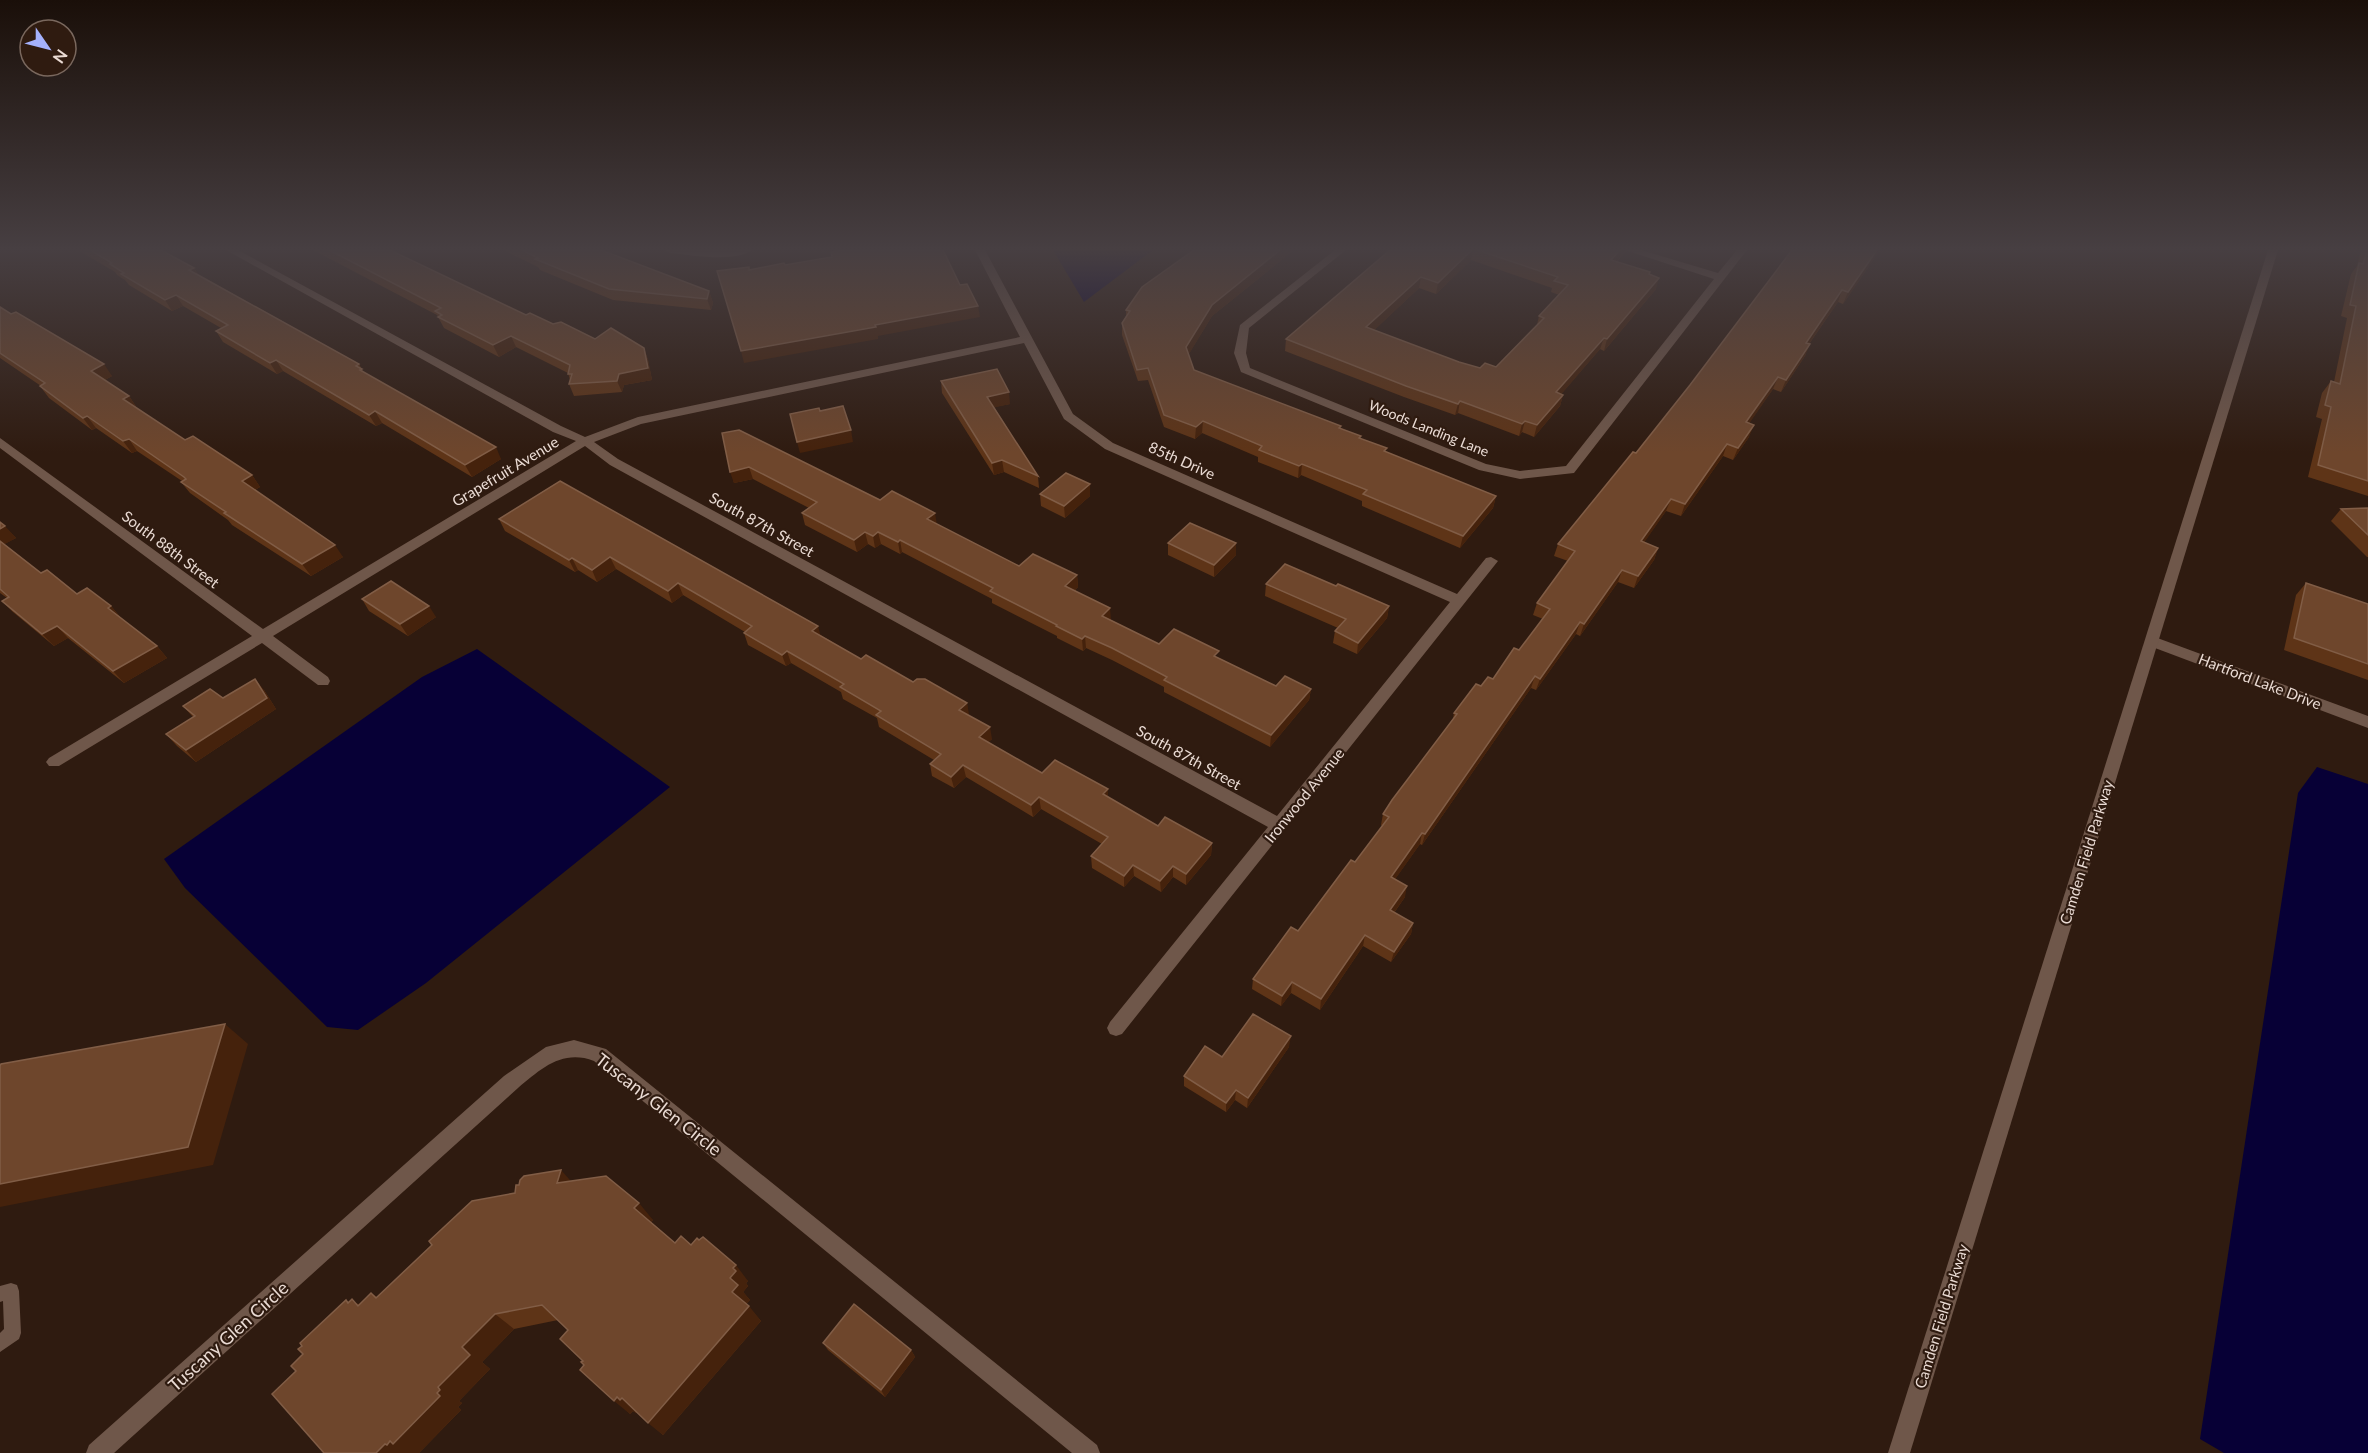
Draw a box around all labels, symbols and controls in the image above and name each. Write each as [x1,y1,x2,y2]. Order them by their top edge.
north arrow [18,18,78,78]
text: N [49,46,72,67]
street label: Woods Landing Lane [1366,396,1492,460]
street label: Grapefruit Avenue [449,432,562,510]
street label: 85th Drive [1146,437,1218,483]
street label: South 87th Street [706,488,818,561]
street label: South 88th Street [119,507,224,592]
street label: Hartford Lake Drive [2196,649,2324,713]
street label: South 87th Street [1133,721,1245,794]
street label: Ironwood Avenue [1260,744,1348,846]
street label: Camden Field Parkway [2055,777,2117,926]
street label: Tuscany Glen Circle [592,1048,726,1160]
street label: Camden Field Parkway [1910,1241,1972,1390]
street label: Tuscany Glen Circle [164,1276,292,1396]

